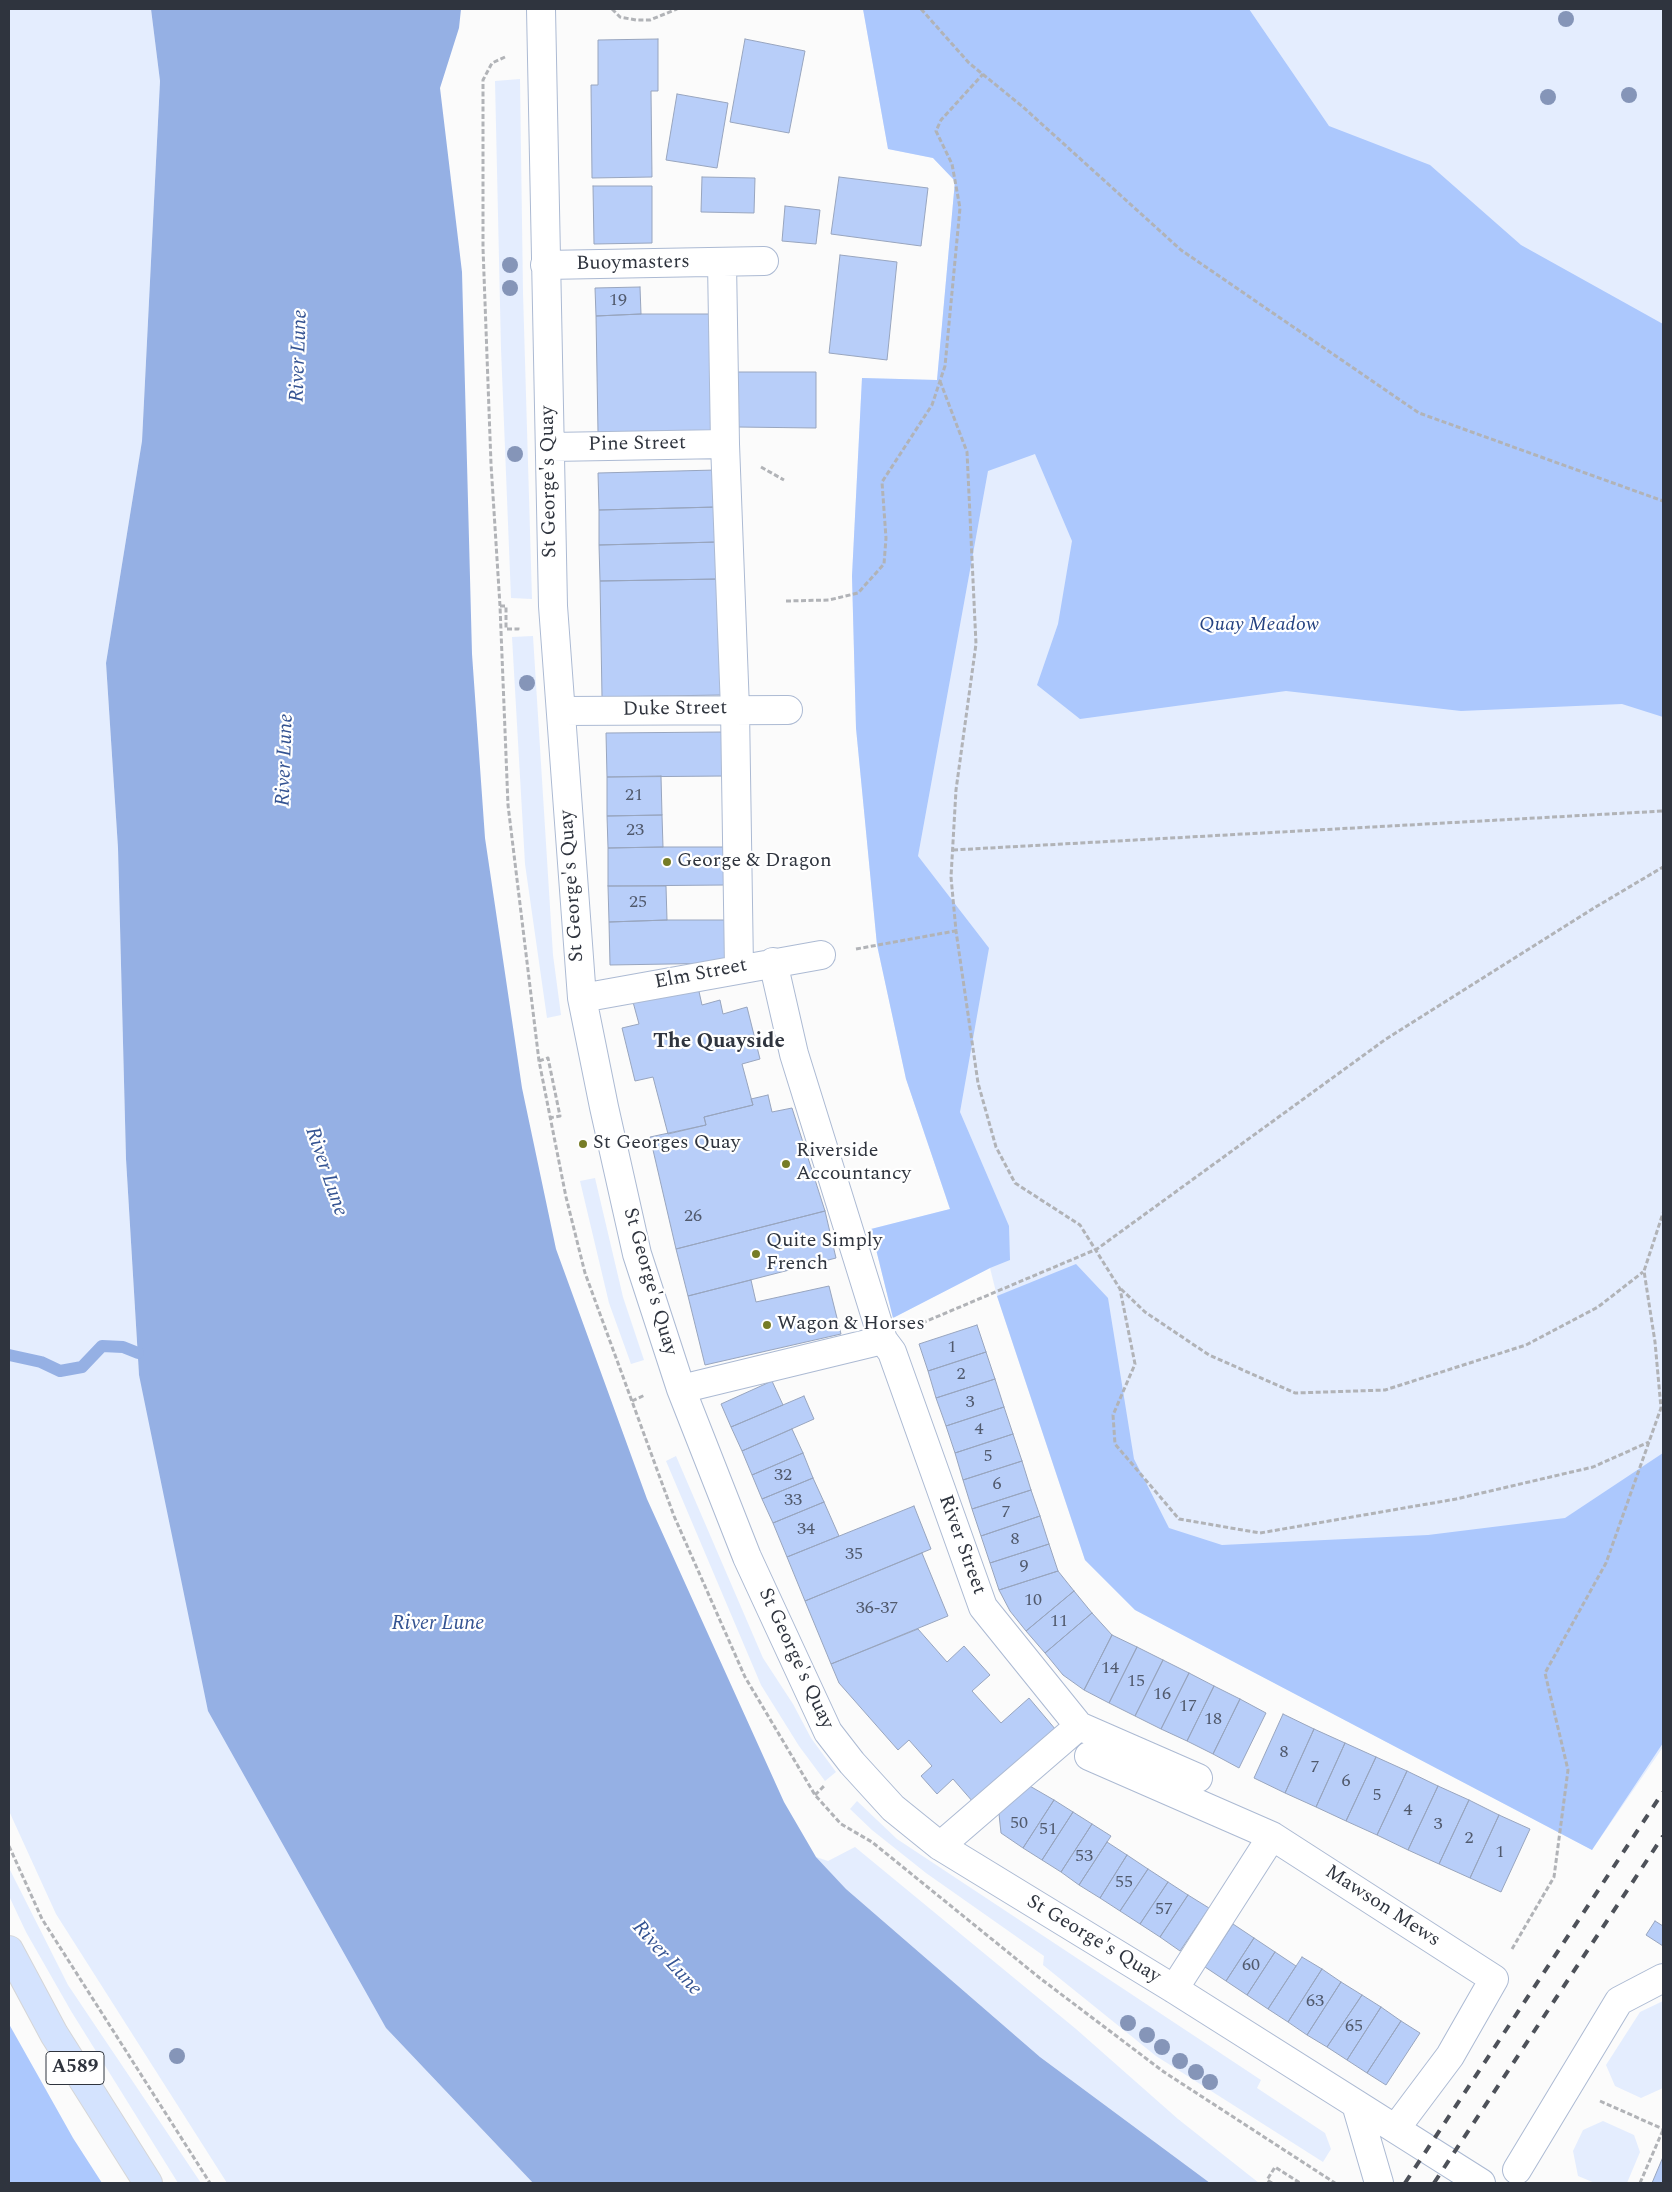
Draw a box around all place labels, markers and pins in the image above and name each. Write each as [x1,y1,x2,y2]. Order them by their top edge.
place label: George & Dragon [677,850,832,874]
marker: George & Dragon [661,856,673,868]
place label: St Georges Quay [593,1132,740,1156]
marker: St Georges Quay [577,1138,589,1150]
place label: Riverside Accountancy [796,1140,911,1187]
marker: Riverside Accountancy [780,1158,792,1170]
place label: Quite Simply French [766,1230,882,1277]
marker: Quite Simply French [750,1248,762,1260]
place label: Wagon & Horses [777,1313,925,1337]
marker: Wagon & Horses [761,1319,773,1331]

